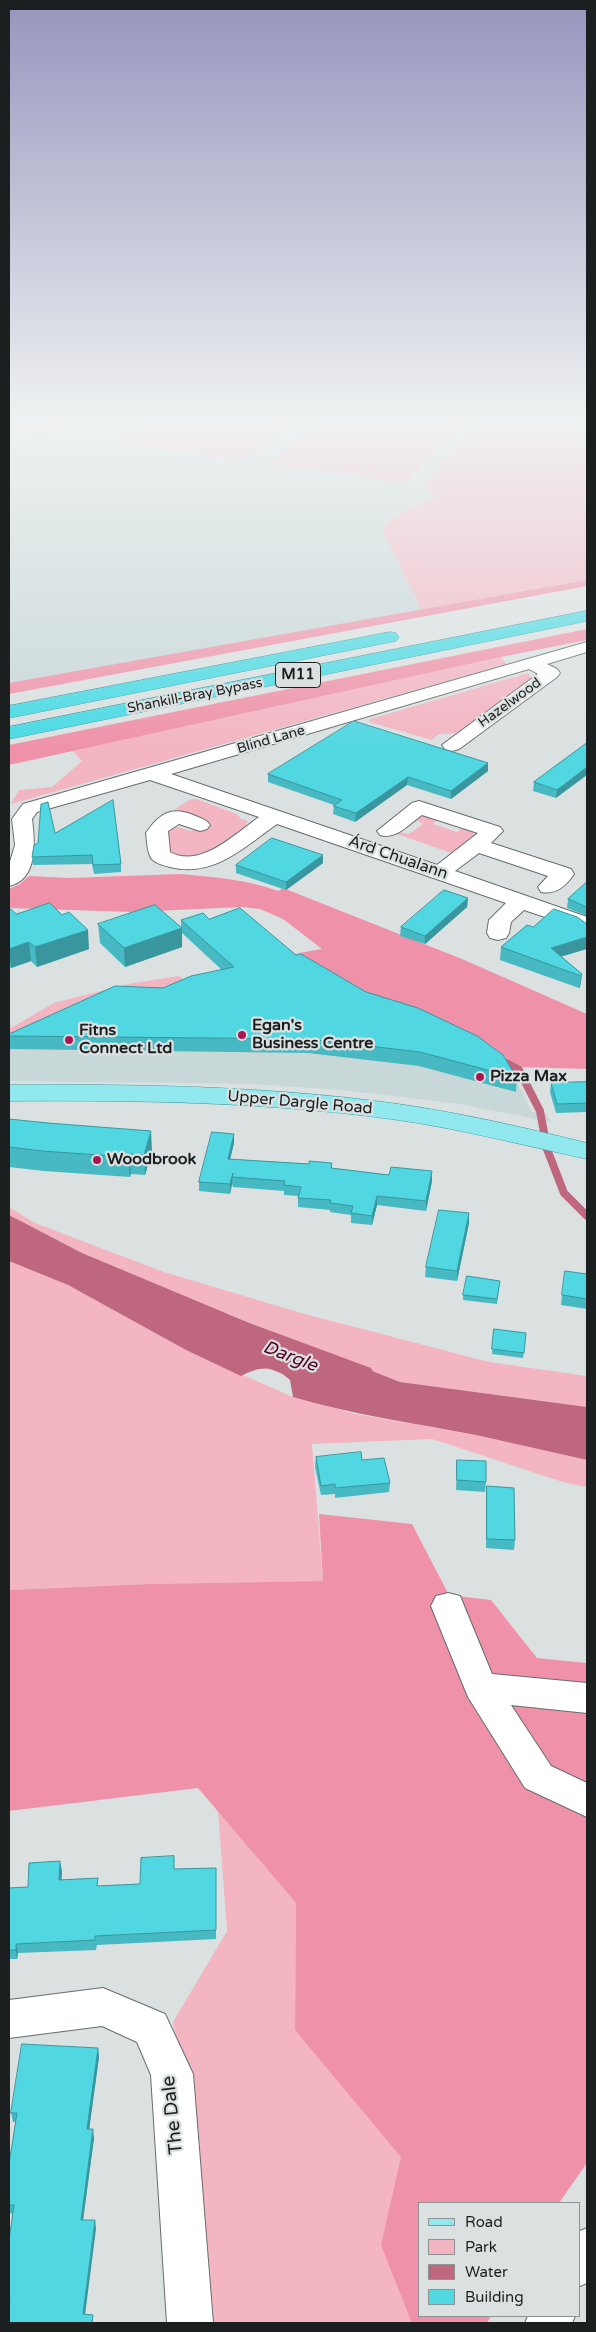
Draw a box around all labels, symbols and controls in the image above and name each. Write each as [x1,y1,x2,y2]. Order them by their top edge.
road number: M11 [276,662,320,688]
street label: Shankill-Bray Bypass [126,675,264,717]
street label: Hazelwood [475,675,545,731]
street label: Blind Lane [235,722,307,758]
street label: Árd Chualann [346,832,450,884]
place label: Egan's Business Centre [252,1016,373,1054]
place label: Fitns Connect Ltd [79,1021,172,1059]
marker: Egan's Business Centre [236,1029,248,1041]
marker: Fitns Connect Ltd [63,1034,75,1046]
place label: Pizza Max [490,1067,567,1087]
marker: Pizza Max [474,1071,486,1083]
street label: Upper Dargle Road [227,1087,373,1119]
place label: Woodbrook [107,1150,196,1170]
marker: Woodbrook [91,1154,103,1166]
water label: Dargle [260,1337,320,1377]
street label: The Dale [158,2075,188,2155]
legend [418,2202,581,2317]
text: Road [465,2213,503,2231]
text: Park [465,2238,497,2256]
text: Water [465,2263,508,2281]
text: Building [465,2288,524,2306]

